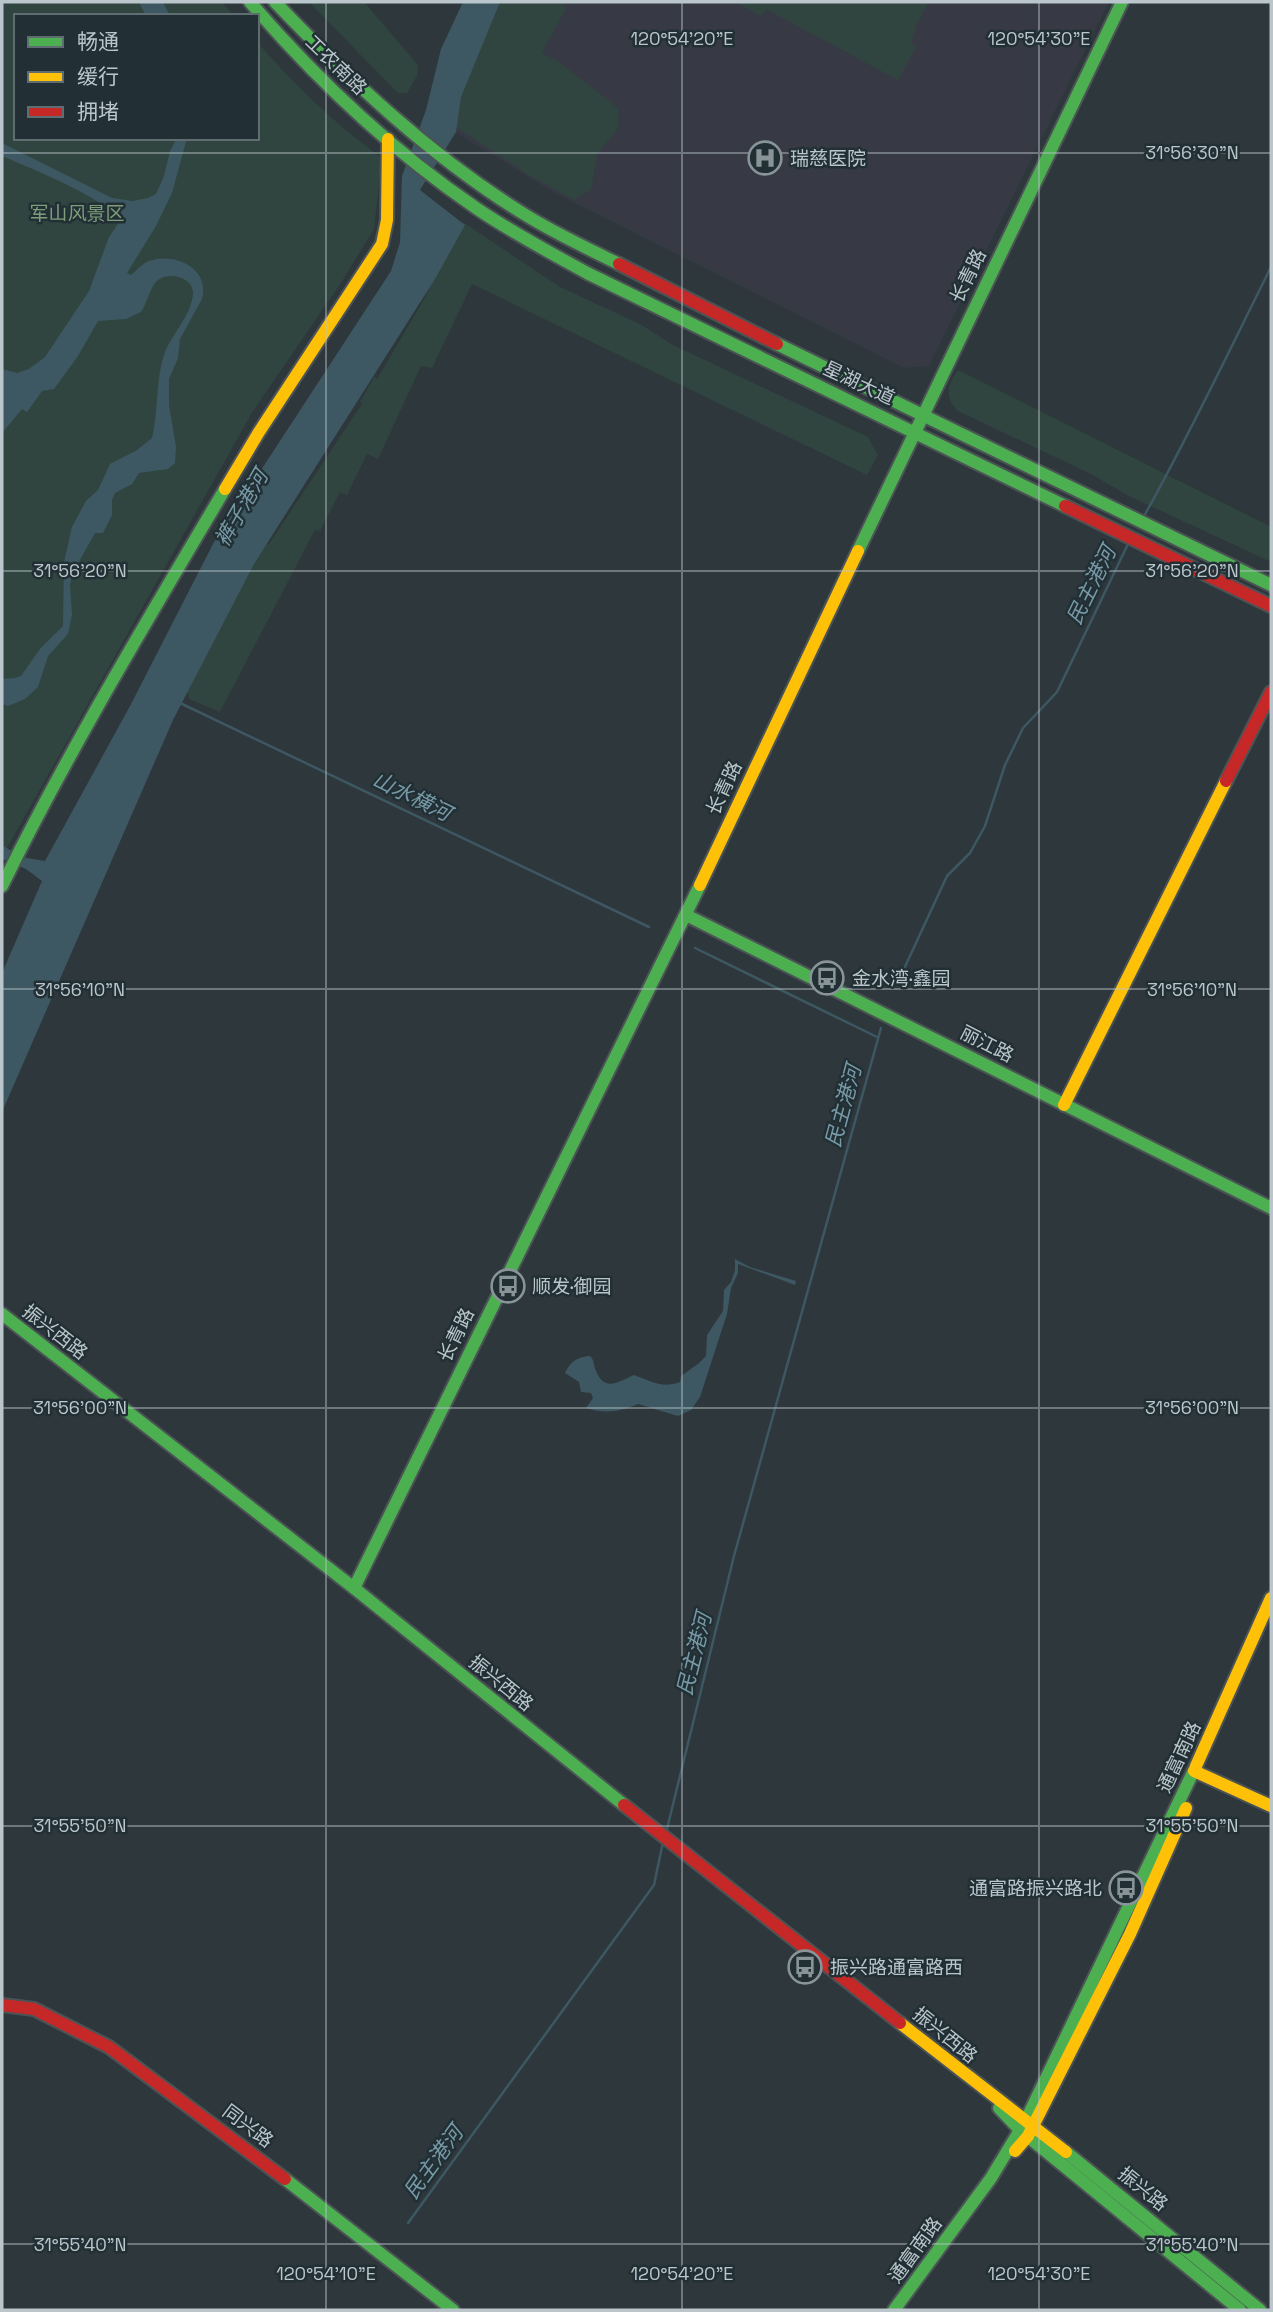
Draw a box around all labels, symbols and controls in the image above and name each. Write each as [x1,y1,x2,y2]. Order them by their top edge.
legend [14,14,259,140]
text: 120°54'20"E [631,27,733,50]
text: 120°54'30"E [988,27,1090,50]
text: 畅通 [77,28,119,55]
street label: 工农南路 [300,30,372,100]
text: 缓行 [77,63,119,90]
text: 拥堵 [77,98,119,125]
hospital icon: 瑞慈医院 [746,139,784,177]
text: 31°56'30"N [1145,141,1239,164]
place label: 瑞慈医院 [790,146,866,171]
park label: 军山风景区 [29,201,125,226]
street label: 长青路 [944,245,992,307]
street label: 星湖大道 [819,356,899,410]
water label: 裤子港河 [208,461,276,551]
water label: 民主港河 [1060,538,1123,629]
text: 31°56'20"N [33,559,127,582]
text: 31°56'20"N [1145,559,1239,582]
street label: 长青路 [701,757,747,819]
water label: 山水横河 [368,765,459,828]
bus stop icon: 金水湾·鑫园 [808,959,846,997]
place label: 金水湾·鑫园 [852,966,951,991]
text: 31°56'10"N [35,978,125,1001]
text: 31°56'10"N [1147,978,1237,1001]
street label: 丽江路 [956,1020,1018,1068]
water label: 民主港河 [819,1058,868,1150]
bus stop icon: 顺发·御园 [489,1267,527,1305]
place label: 顺发·御园 [532,1274,612,1299]
street label: 振兴西路 [17,1299,93,1365]
street label: 长青路 [432,1304,480,1366]
text: 31°56'00"N [33,1396,127,1419]
text: 31°56'00"N [1145,1396,1239,1419]
water label: 民主港河 [671,1606,718,1698]
street label: 振兴西路 [464,1649,538,1717]
street label: 通富南路 [1152,1717,1206,1797]
text: 31°55'50"N [34,1814,127,1837]
text: 31°55'50"N [1146,1814,1239,1837]
bus stop icon: 通富路振兴路北 [1107,1869,1145,1907]
place label: 通富路振兴路北 [969,1876,1102,1901]
bus stop icon: 振兴路通富路西 [786,1948,824,1986]
place label: 振兴路通富路西 [830,1955,963,1980]
street label: 振兴西路 [908,2001,982,2069]
street label: 同兴路 [218,2099,278,2153]
water label: 民主港河 [397,2117,471,2204]
street label: 振兴路 [1113,2161,1173,2217]
street label: 通富南路 [883,2212,947,2288]
text: 31°55'40"N [34,2233,126,2256]
text: 31°55'40"N [1146,2233,1238,2256]
text: 120°54'10"E [276,2262,376,2285]
text: 120°54'20"E [631,2262,733,2285]
text: 120°54'30"E [988,2262,1090,2285]

